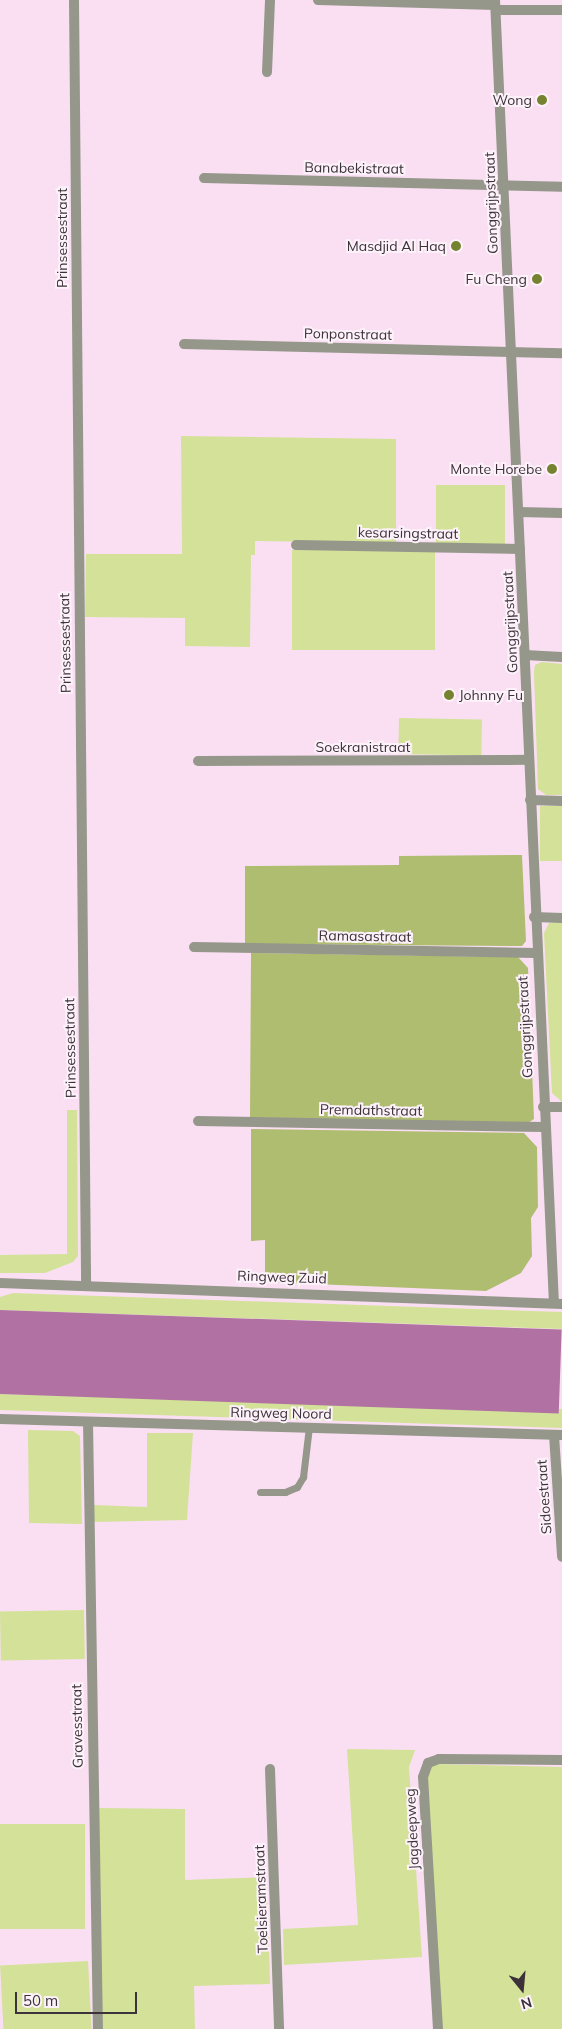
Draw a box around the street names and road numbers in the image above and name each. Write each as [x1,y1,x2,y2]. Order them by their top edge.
street label: Gonggrijpstraat [481,152,501,254]
street label: Banabekistraat [304,159,404,177]
street label: Prinsessestraat [54,188,70,288]
street label: Ponponstraat [304,325,392,343]
street label: kesarsingstraat [358,524,458,542]
street label: Gonggrijpstraat [499,571,521,673]
street label: Prinsessestraat [56,593,74,693]
street label: Soekranistraat [316,739,410,755]
street label: Ramasastraat [319,927,411,945]
street label: Gonggrijpstraat [514,976,536,1078]
street label: Prinsessestraat [61,998,79,1098]
street label: Premdathstraat [320,1101,422,1119]
street label: Ringweg Zuid [237,1267,327,1287]
street label: Ringweg Noord [230,1404,332,1422]
street label: Sidoestraat [533,1459,555,1535]
street label: Gravesstraat [68,1684,86,1768]
street label: Jagdeepweg [401,1788,423,1870]
street label: Toelsieramstraat [251,1845,271,1953]

